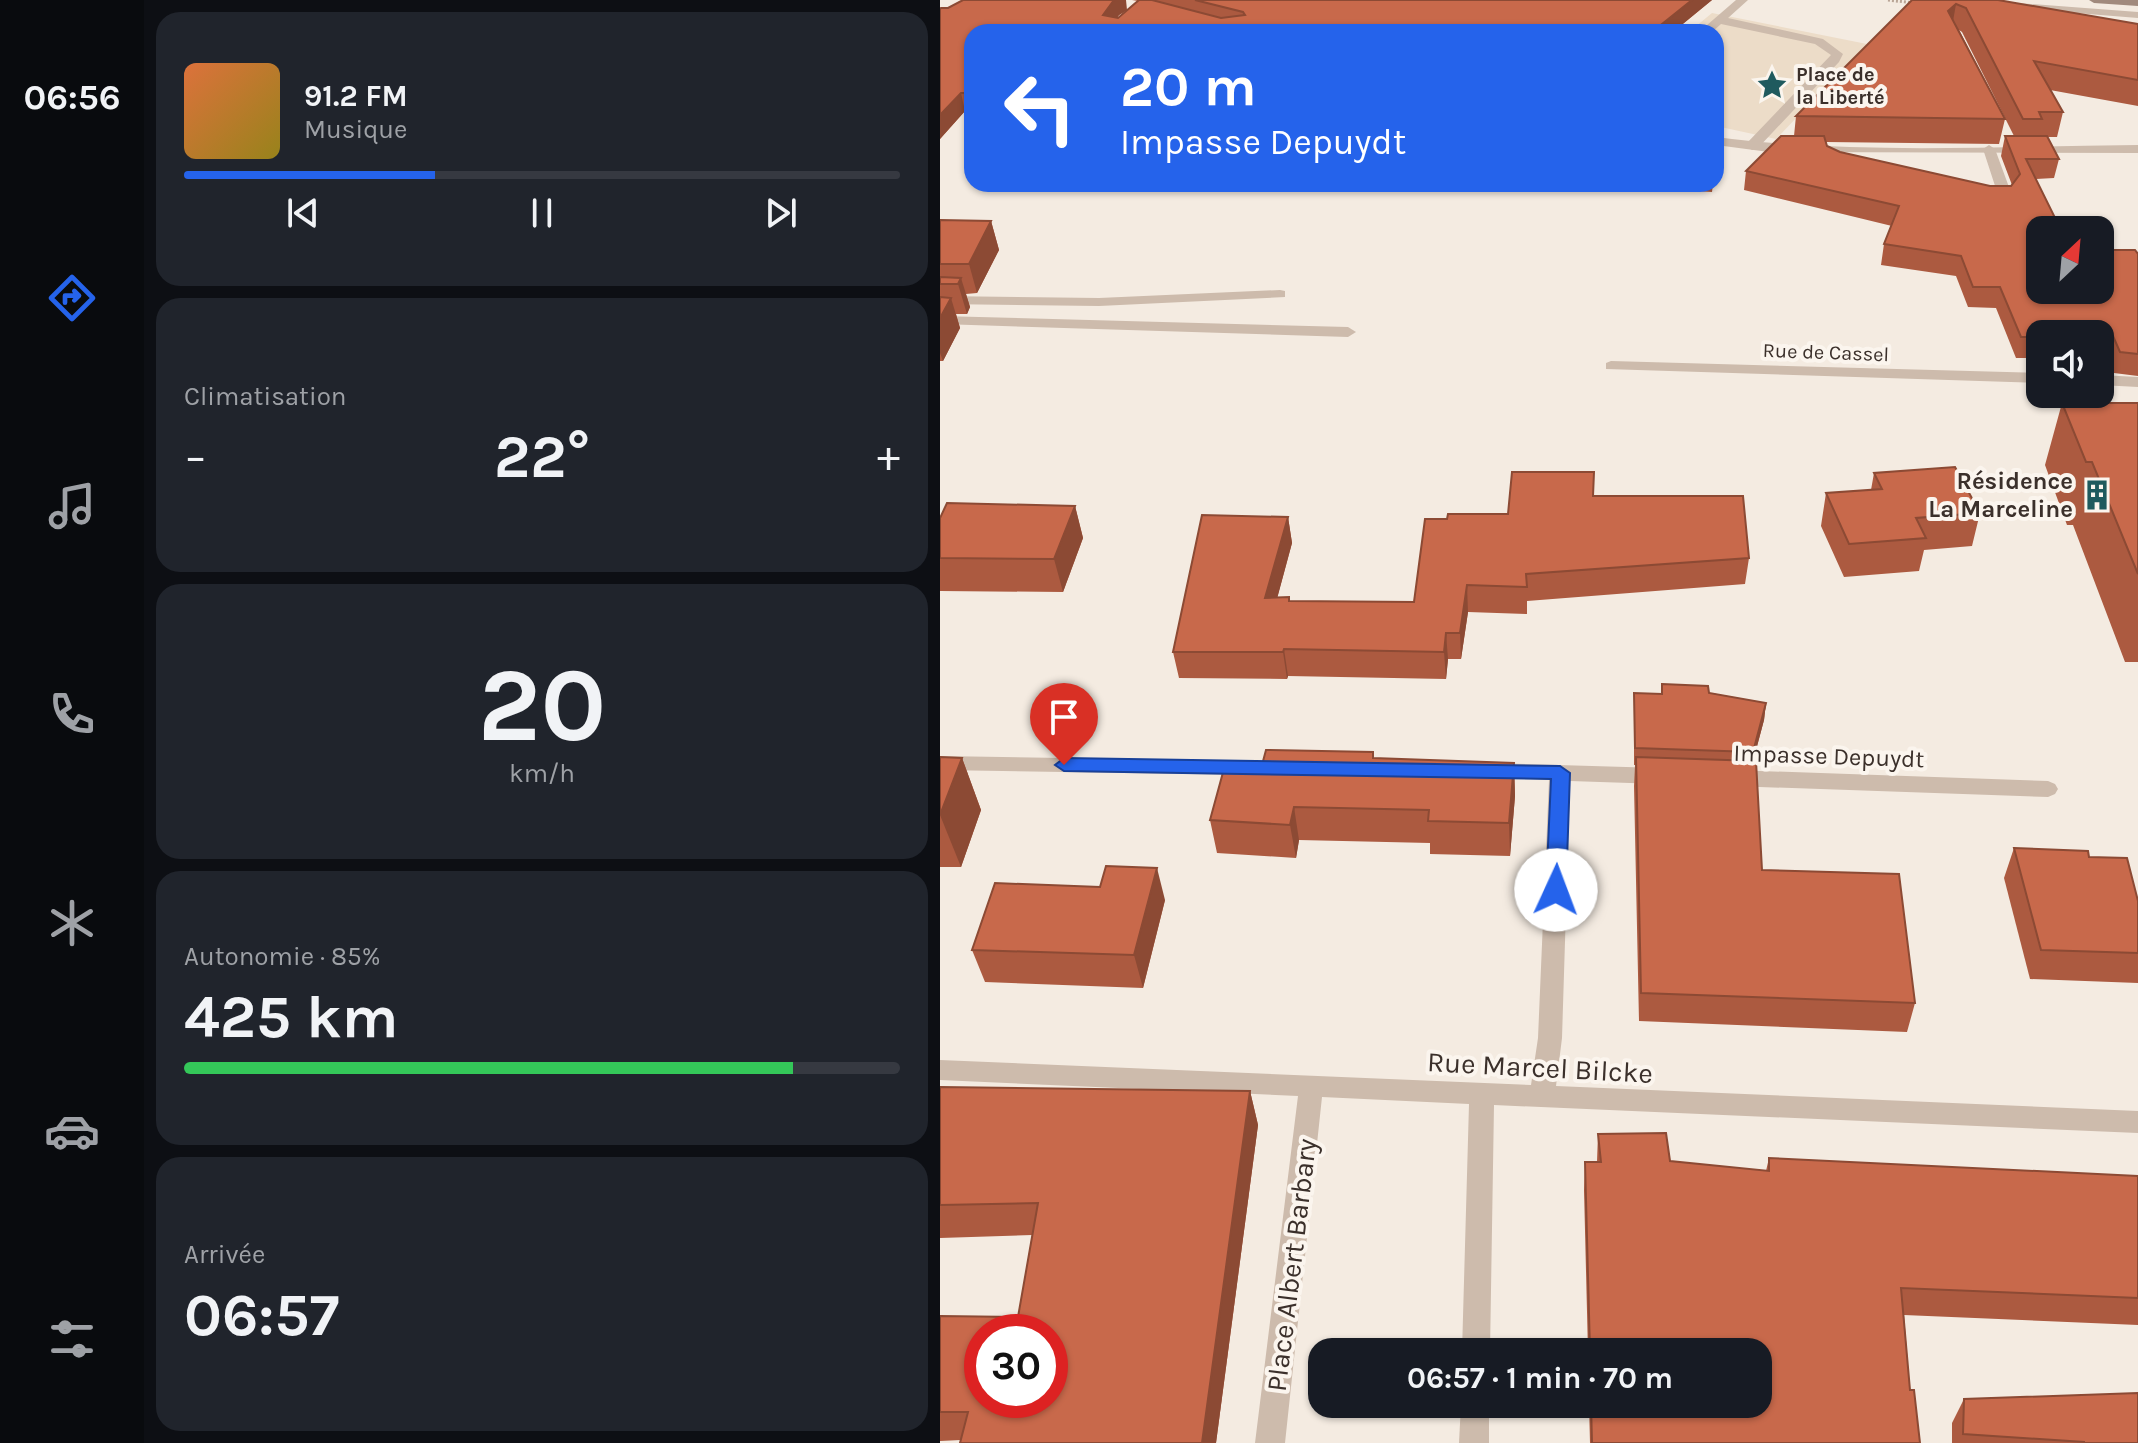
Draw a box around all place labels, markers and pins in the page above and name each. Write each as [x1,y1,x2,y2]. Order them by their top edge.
place label: Place de la Liberté [1796,63,1885,109]
place icon: Place de la Liberté [1755,68,1789,102]
place label: Résidence La Marceline [1928,467,2073,523]
building icon: Résidence La Marceline [2080,478,2114,512]
pin [1030,683,1098,765]

